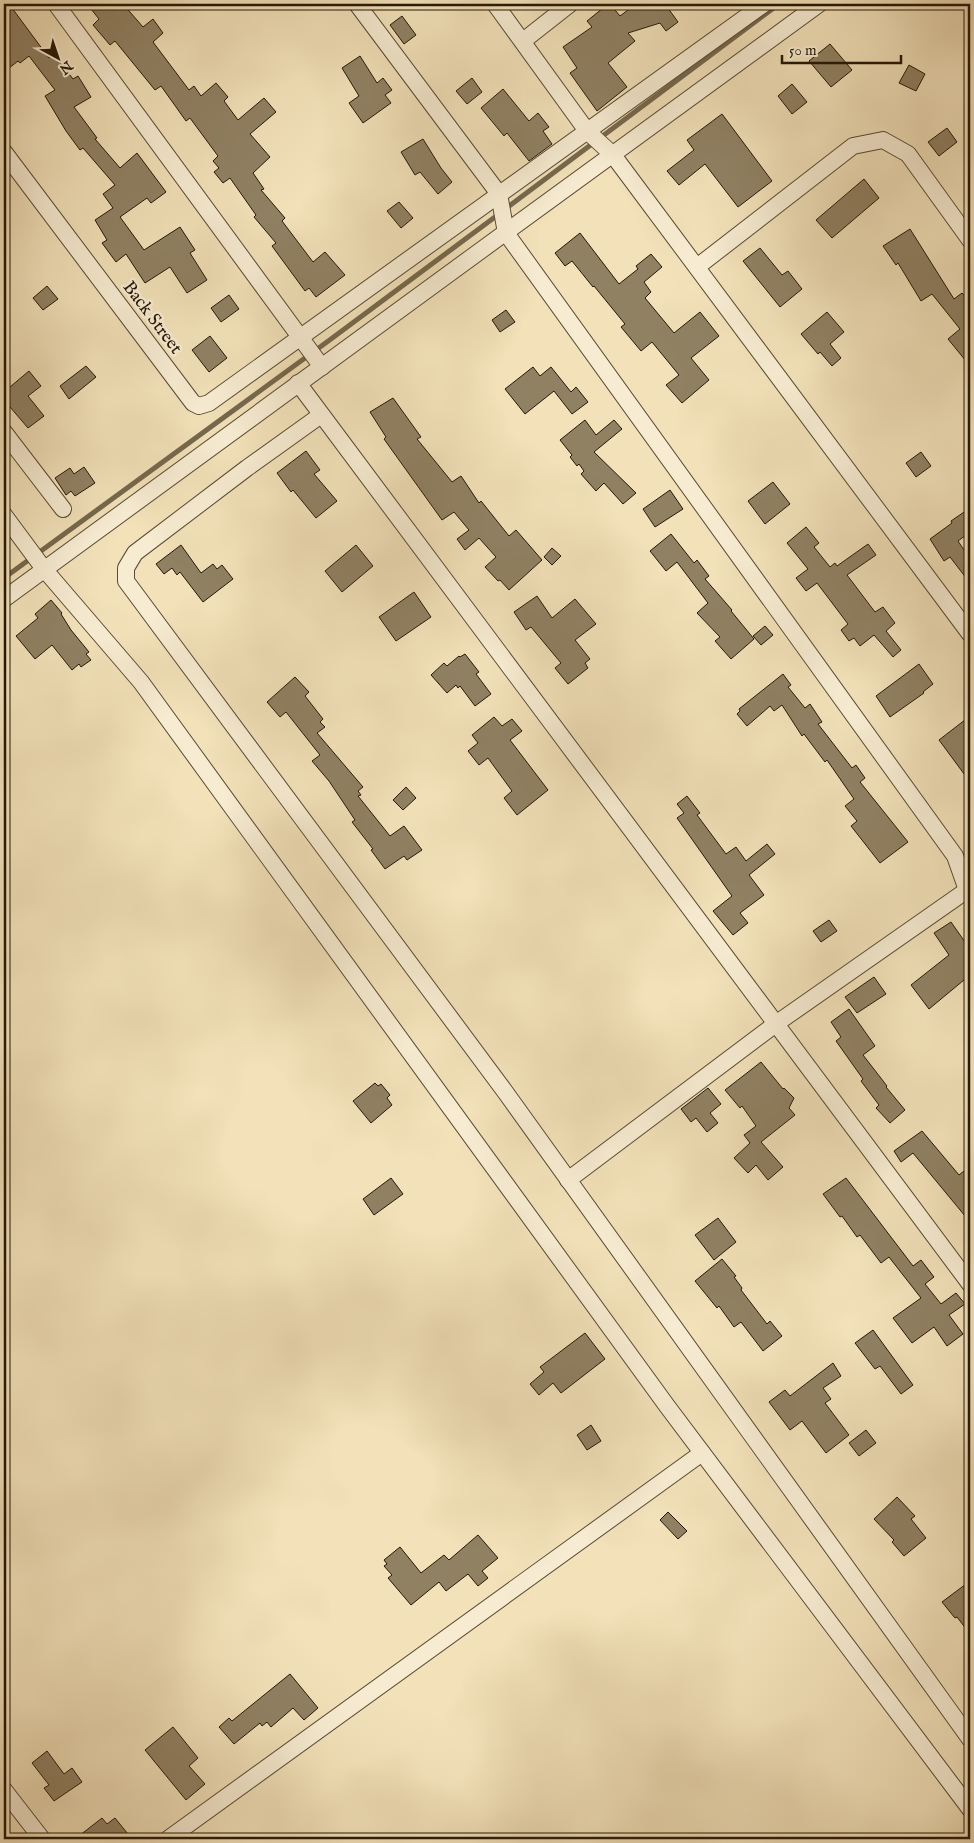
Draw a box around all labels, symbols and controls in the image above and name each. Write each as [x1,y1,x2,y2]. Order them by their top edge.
north arrow [32,32,82,82]
scale bar [782,32,900,64]
text: 50 m [789,41,817,60]
text: N [55,56,77,78]
street label: Back Street [117,277,187,359]

